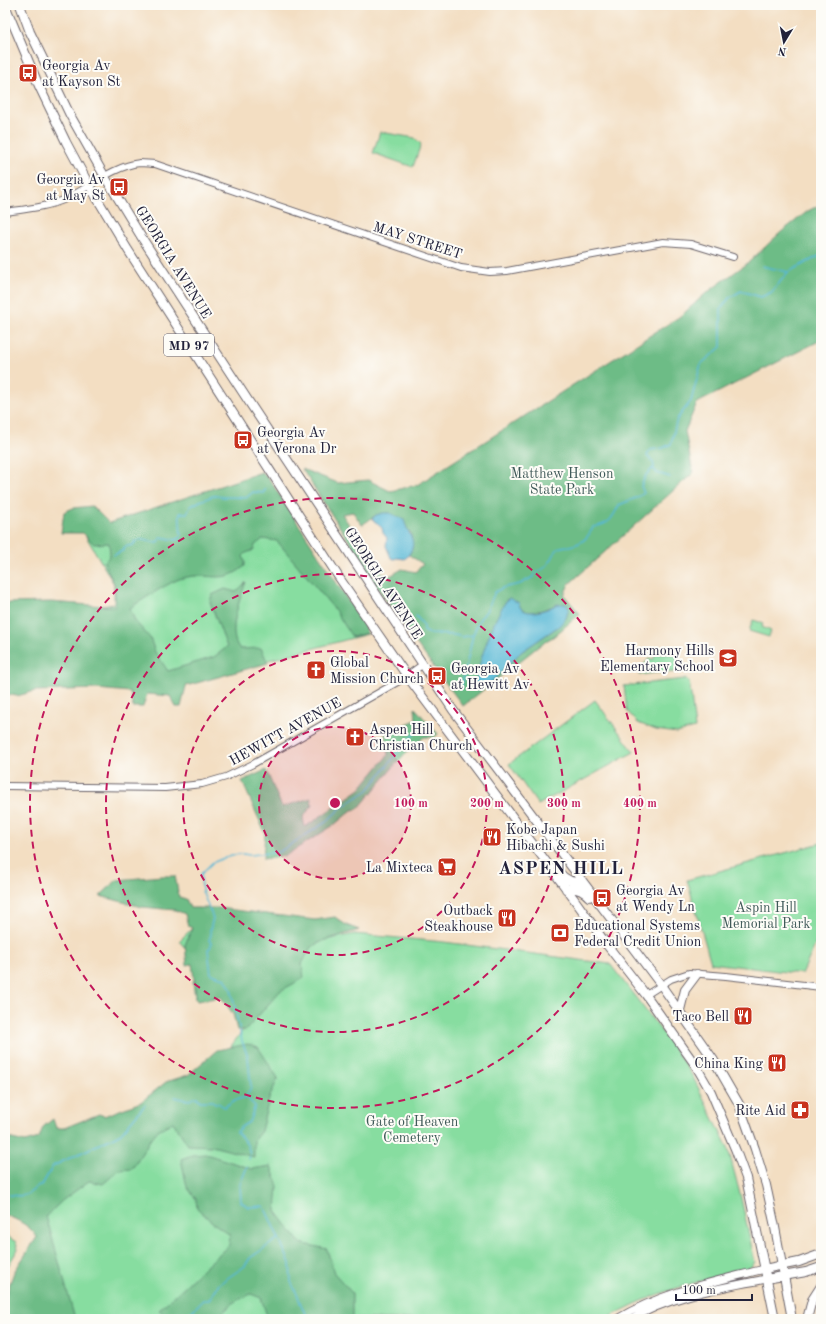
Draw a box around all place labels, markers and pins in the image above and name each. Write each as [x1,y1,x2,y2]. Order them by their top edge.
place label: Georgia Av at Kayson St [42,59,121,89]
bus stop icon: Georgia Av at Kayson St [17,62,39,84]
place label: Georgia Av at May St [36,173,106,203]
bus stop icon: Georgia Av at May St [108,176,130,198]
place label: Georgia Av at Verona Dr [257,426,337,456]
bus stop icon: Georgia Av at Verona Dr [232,429,254,451]
place label: Harmony Hills Elementary School [600,644,714,674]
school or university icon: Harmony Hills Elementary School [717,647,739,669]
place label: Global Mission Church [330,656,424,686]
church icon: Global Mission Church [305,659,327,681]
place label: Georgia Av at Hewitt Av [451,662,530,692]
bus stop icon: Georgia Av at Hewitt Av [426,665,448,687]
place label: Aspen Hill Christian Church [369,723,473,753]
church icon: Aspen Hill Christian Church [344,726,366,748]
centre of rings [328,796,342,810]
place label: Kobe Japan Hibachi & Sushi [506,823,605,853]
restaurant icon: Kobe Japan Hibachi & Sushi [481,826,503,848]
supermarket icon: La Mixteca [436,856,458,878]
place label: La Mixteca [366,861,433,875]
place label: Georgia Av at Wendy Ln [616,884,695,914]
bus stop icon: Georgia Av at Wendy Ln [591,887,613,909]
place label: Outback Steakhouse [424,904,493,934]
restaurant icon: Outback Steakhouse [496,907,518,929]
place label: Educational Systems Federal Credit Union [574,919,702,949]
bank icon: Educational Systems Federal Credit Union [549,922,571,944]
restaurant icon: Taco Bell [732,1005,754,1027]
place label: Taco Bell [672,1010,729,1024]
restaurant icon: China King [766,1052,788,1074]
place label: China King [694,1057,763,1071]
pharmacy icon: Rite Aid [789,1099,811,1121]
place label: Rite Aid [735,1104,786,1118]

